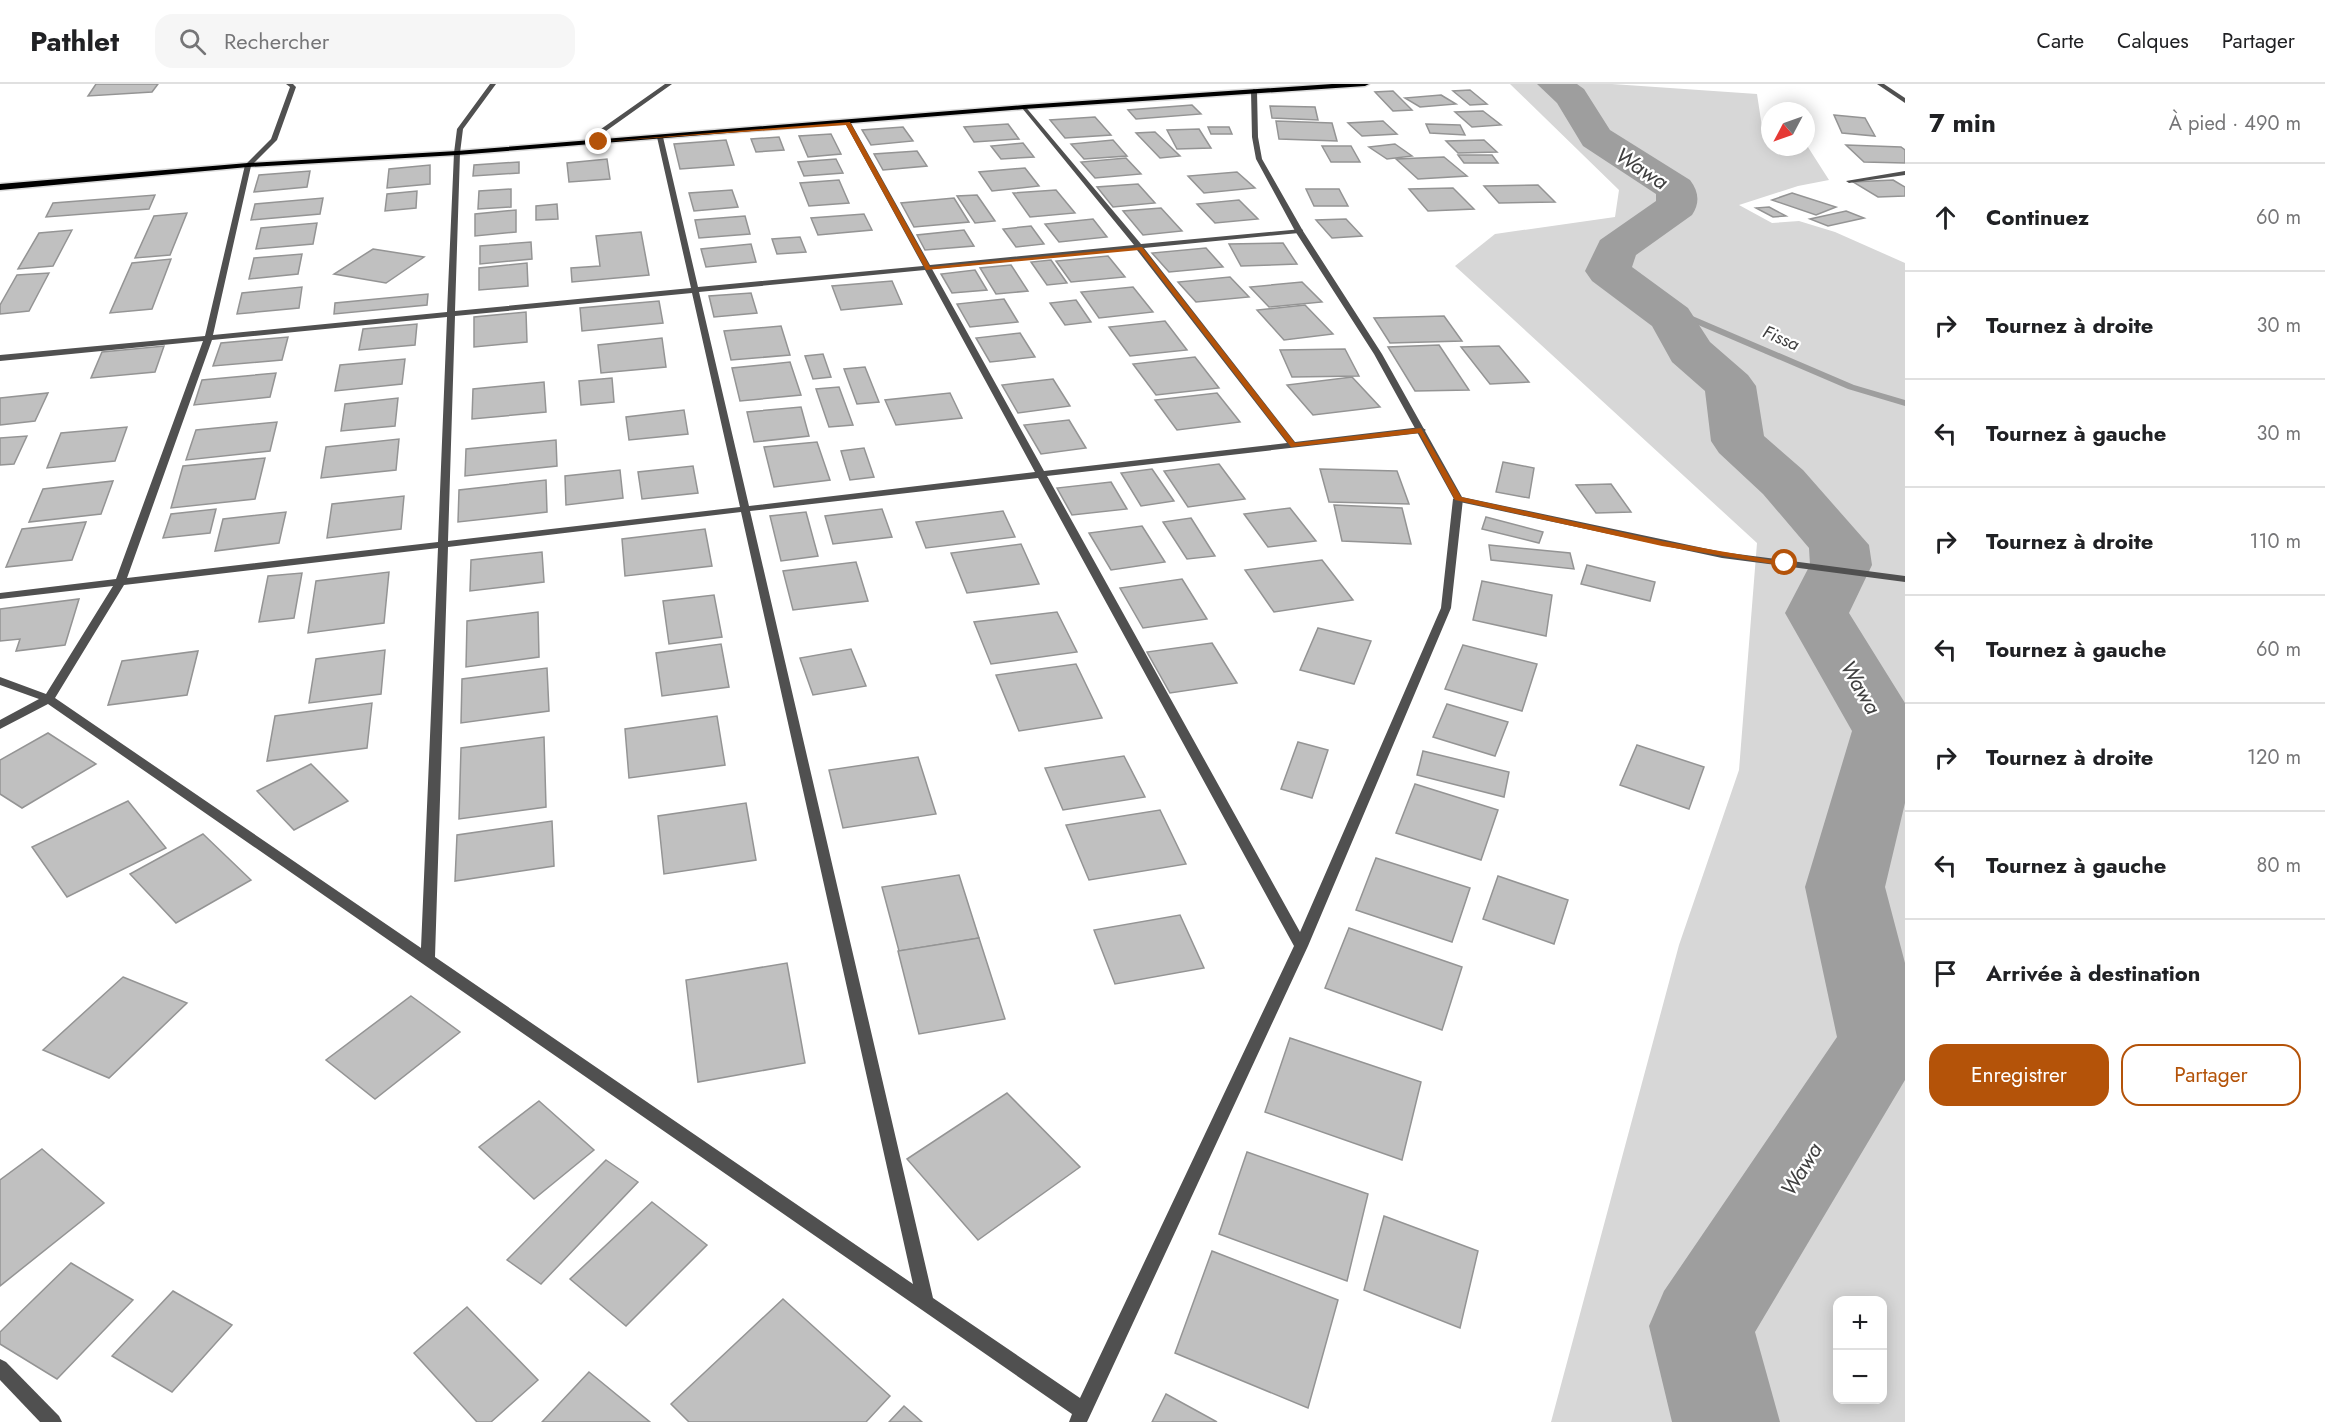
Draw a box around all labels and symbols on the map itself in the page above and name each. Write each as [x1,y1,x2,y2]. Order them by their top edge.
north arrow [1761,102,1815,156]
route end [585,128,611,154]
water label: Wawa [1609,139,1675,197]
water label: Fissa [1759,319,1803,357]
route start [1771,549,1797,575]
water label: Wawa [1833,654,1889,720]
water label: Wawa [1772,1136,1830,1202]

